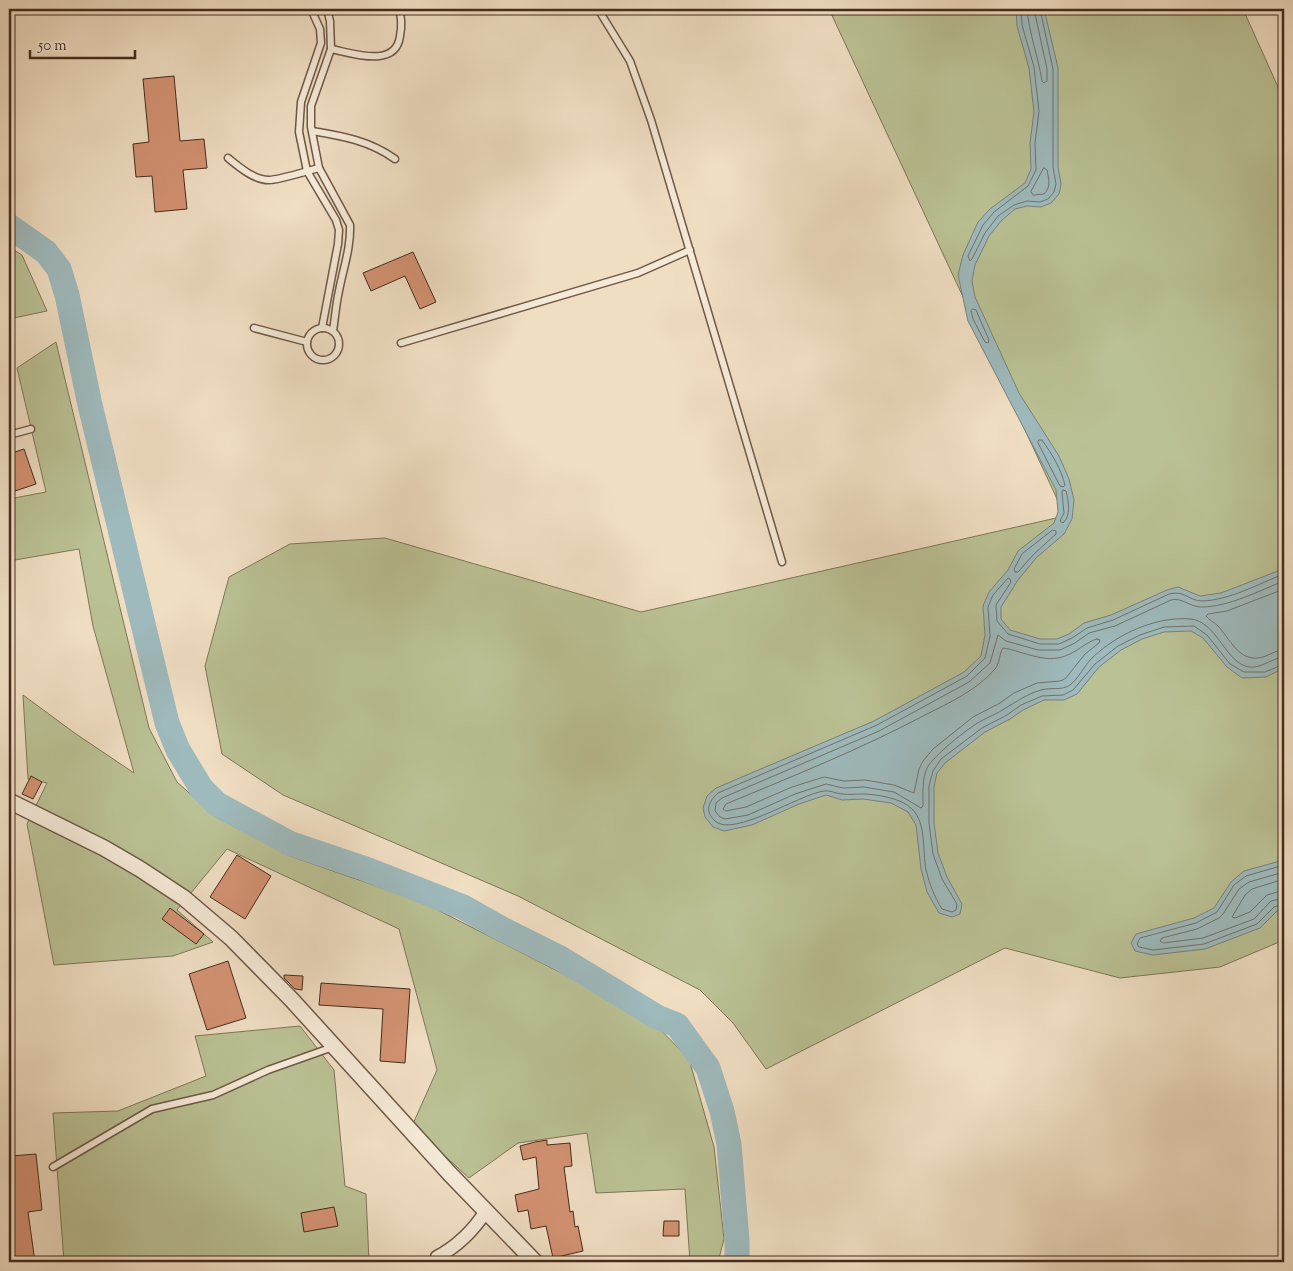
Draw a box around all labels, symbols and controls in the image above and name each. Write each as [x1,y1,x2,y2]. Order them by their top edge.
scale bar [30,28,135,60]
text: 50 m [37,36,67,57]

